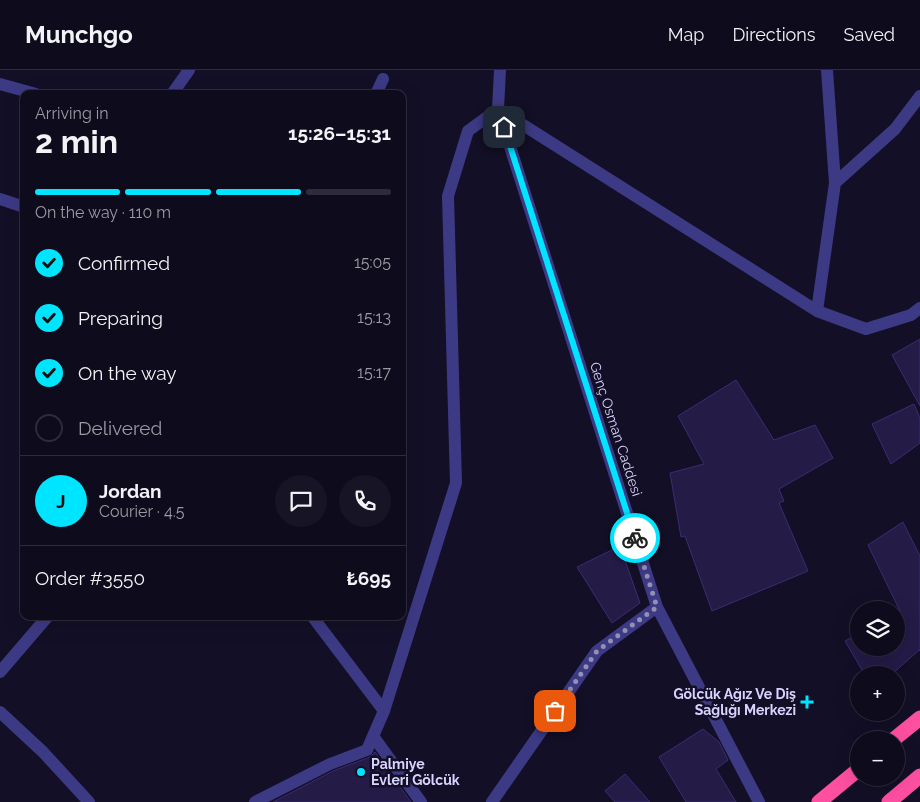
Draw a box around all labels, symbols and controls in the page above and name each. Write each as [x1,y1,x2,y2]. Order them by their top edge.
text: Munchgo [25,20,133,49]
text: Map [668,24,704,45]
text: Directions [732,24,816,45]
text: Saved [844,24,895,45]
text: Arriving in [35,104,109,123]
pin [483,106,525,148]
icon: home [490,113,518,141]
text: 15:26–15:31 [288,122,391,144]
text: 2 min [35,123,118,160]
text: On the way · 110 m [35,203,171,222]
icon: check [35,249,63,277]
text: Confirmed [78,252,170,274]
text: 15:05 [354,253,391,272]
icon: check [35,304,63,332]
text: Preparing [78,307,163,329]
text: 15:13 [357,308,391,327]
icon: check [35,359,63,387]
street label: Genç Osman Caddesi [587,360,645,498]
text: On the way [78,362,177,384]
text: 15:17 [357,363,391,382]
text: Delivered [78,417,162,439]
button: chat [275,475,327,527]
button: phone [339,475,391,527]
text: Jordan [99,480,162,502]
text: J [56,490,66,512]
text: Courier · 4.5 [99,502,184,521]
courier [610,513,660,563]
icon: bike [621,524,649,552]
text: Order #3550 [35,567,145,589]
text: ₺695 [346,567,391,589]
map controls [850,601,905,786]
button: layers [850,601,905,656]
button: + [850,666,905,721]
place label: Gölcük Ağız Ve Diş Sağlığı Merkezi [673,686,796,718]
pin [534,690,576,732]
marker: Gölcük Ağız Ve Diş Sağlığı Merkezi [800,695,814,709]
icon: bag [541,697,569,725]
button: − [850,731,905,786]
place label: Palmiye Evleri Gölcük [371,756,460,788]
marker: Palmiye Evleri Gölcük [355,766,367,778]

